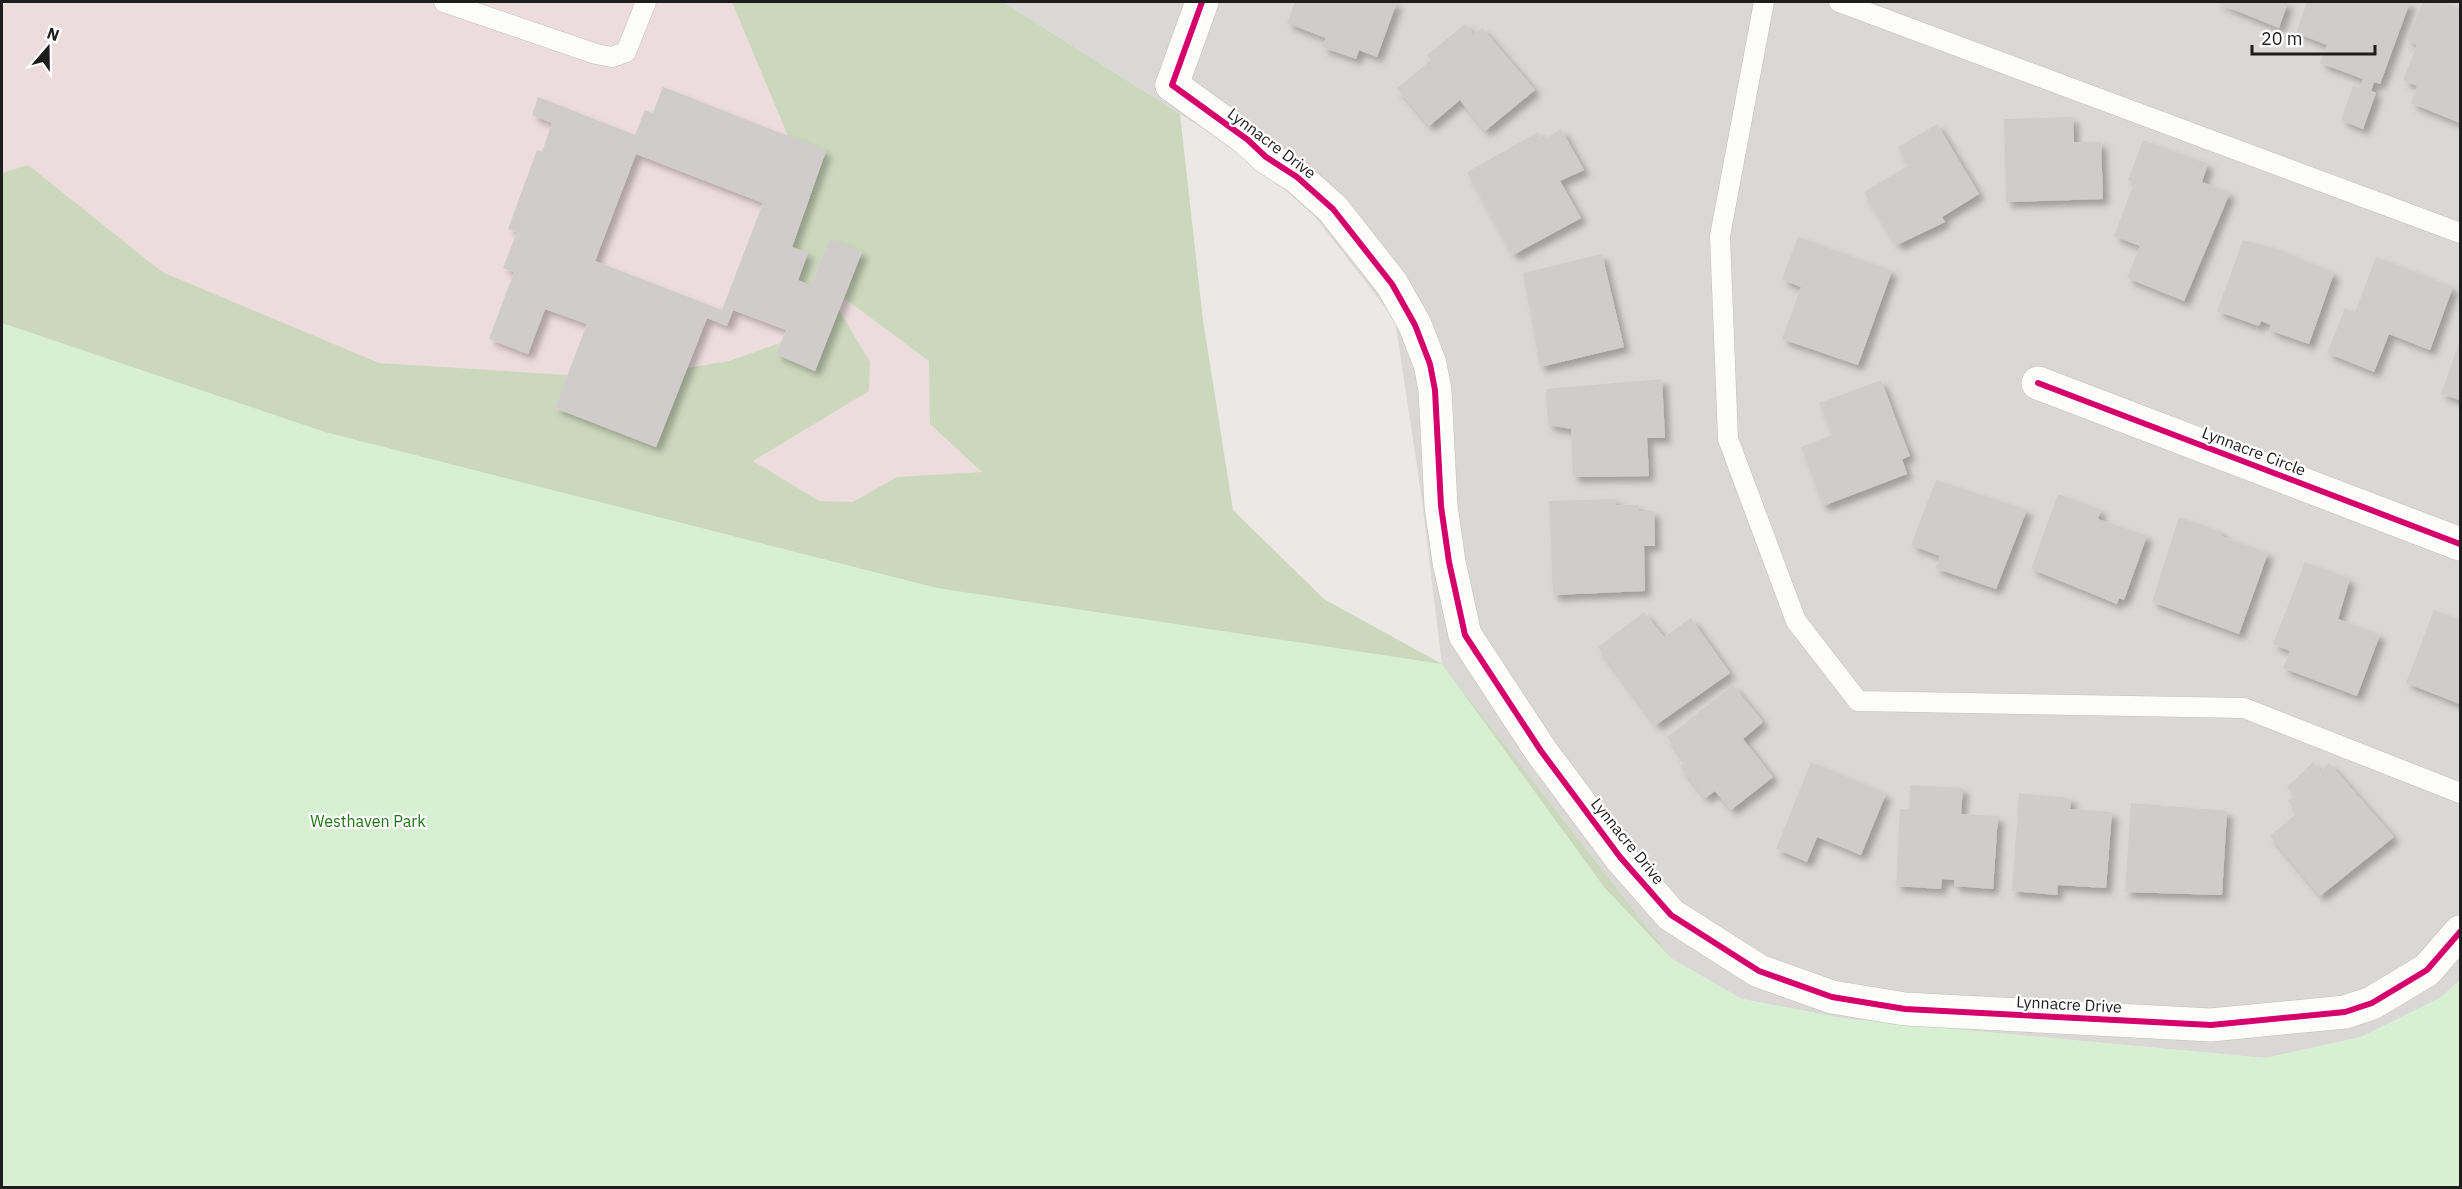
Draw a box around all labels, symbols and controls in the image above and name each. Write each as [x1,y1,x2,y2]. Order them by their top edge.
north arrow [18,18,78,78]
scale bar [2252,18,2375,56]
text: N [44,23,62,45]
text: 20 m [2261,27,2303,50]
street label: Lynnacre Drive [1224,103,1320,183]
street label: Lynnacre Circle [2199,422,2309,480]
street label: Lynnacre Drive [1587,794,1669,888]
park label: Westhaven Park [310,811,426,831]
street label: Lynnacre Drive [2016,991,2122,1017]

